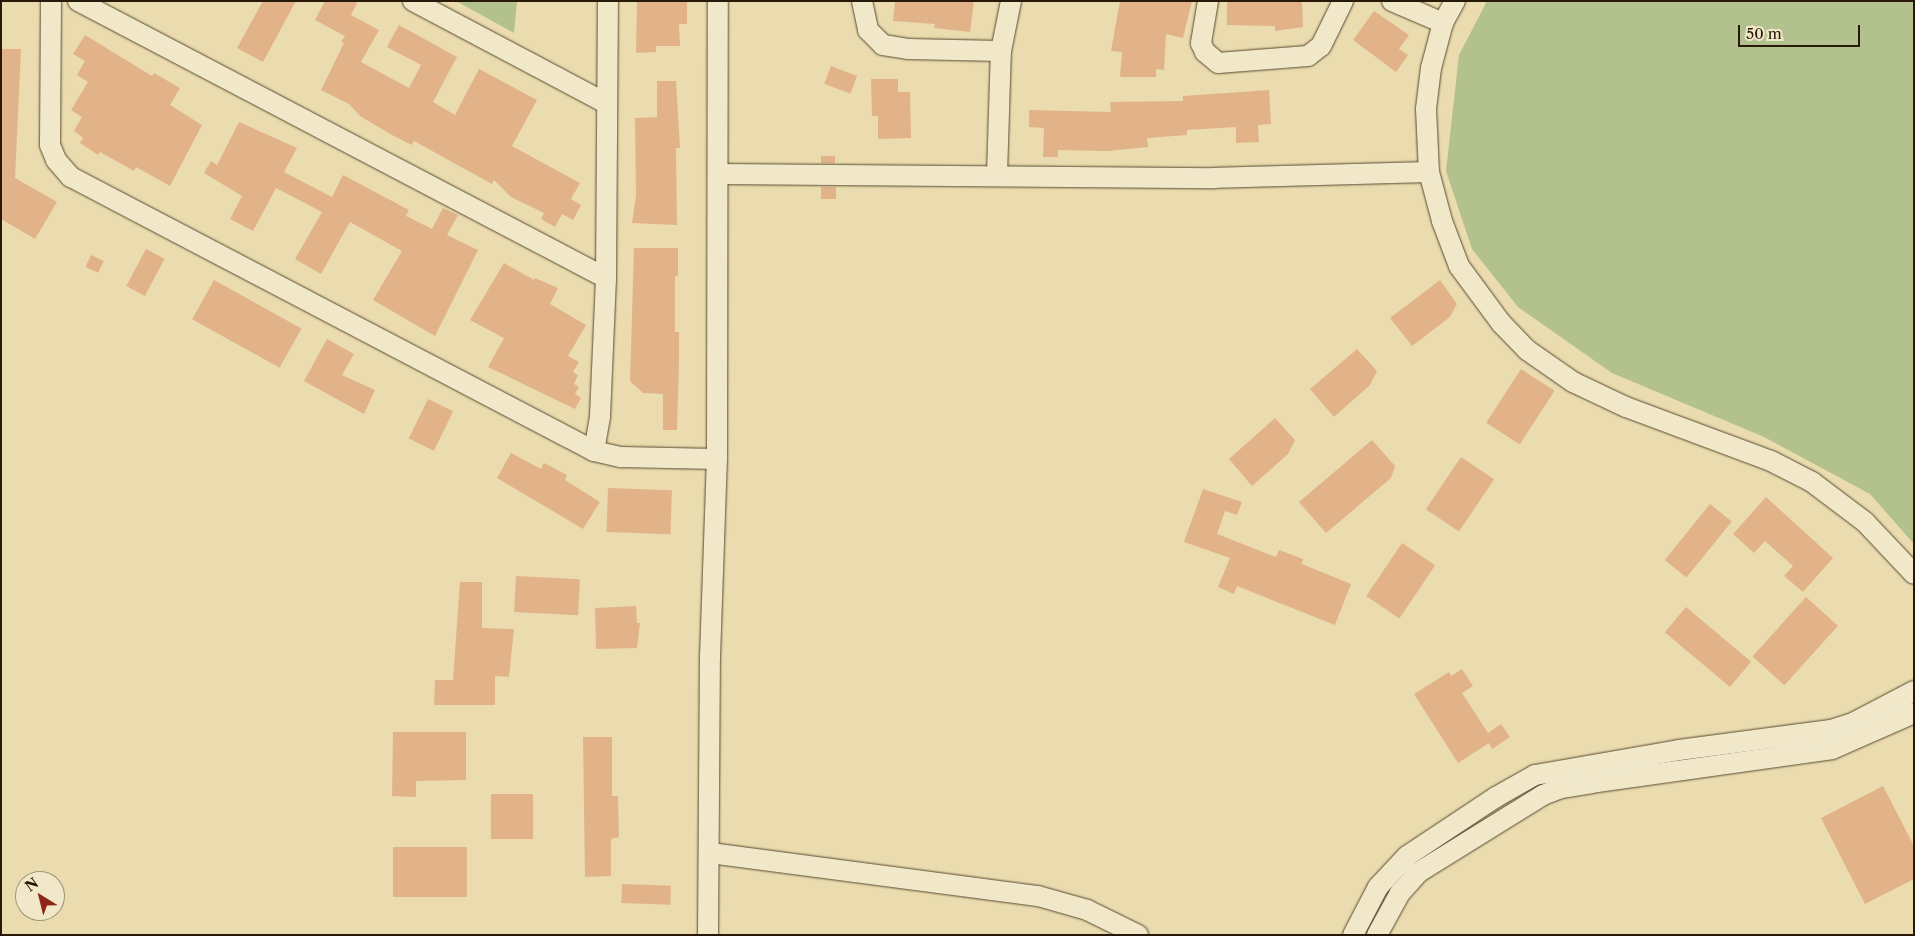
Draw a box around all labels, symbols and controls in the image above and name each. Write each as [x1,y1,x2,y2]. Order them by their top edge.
scale bar [1740,15,1862,47]
text: 50 m [1746,24,1782,43]
north arrow [15,871,65,921]
text: N [22,874,42,896]

